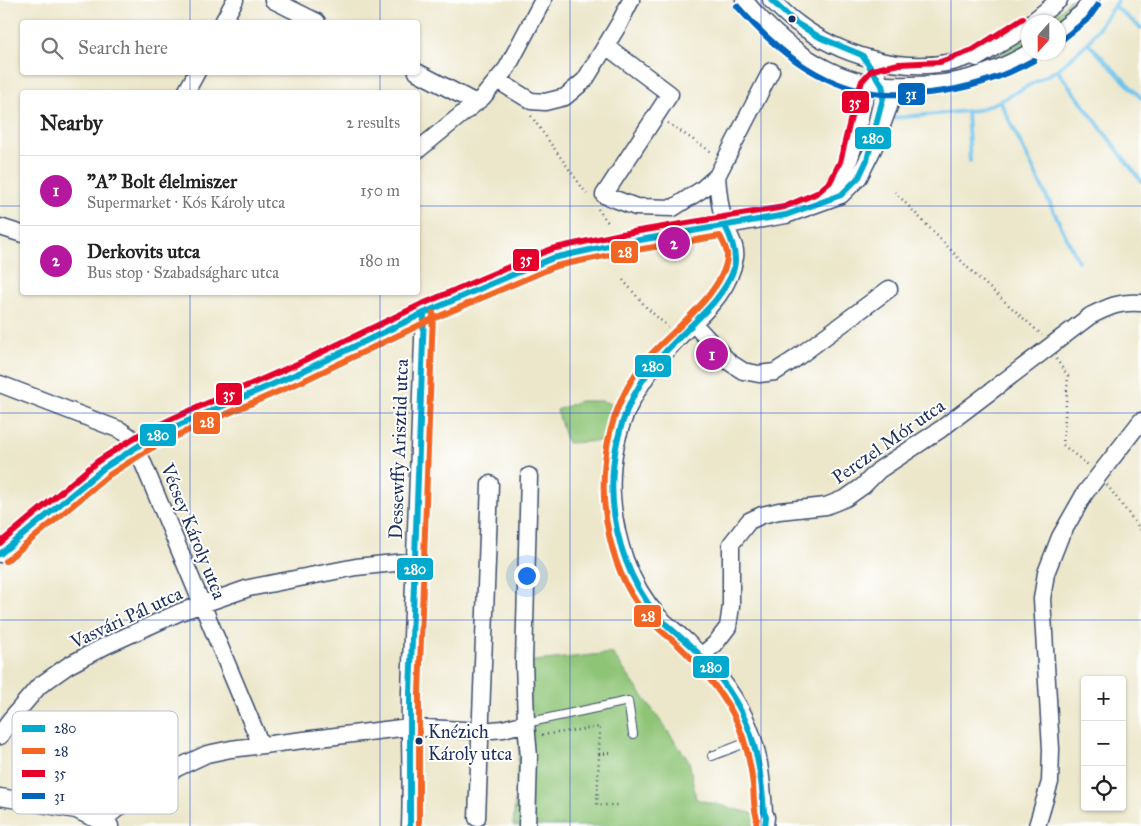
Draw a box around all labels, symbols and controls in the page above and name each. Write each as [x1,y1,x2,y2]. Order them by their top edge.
unlabelled marker [787,14,797,24]
north arrow [1021,15,1066,60]
search box [20,20,420,75]
icon: search [38,34,66,62]
text: Search here [78,36,168,59]
line badge: 31 [897,82,926,106]
text: 31 [905,86,917,104]
line badge: 35 [841,90,870,114]
text: 35 [849,94,862,112]
text: Nearby [40,110,103,136]
text: 2 results [346,113,400,132]
line badge: 280 [854,126,892,150]
text: 280 [862,130,884,147]
text: "A" Bolt élelmiszer [87,170,237,193]
text: 1 [53,181,59,200]
text: 150 m [360,181,400,200]
text: Supermarket · Kós Károly utca [87,193,285,212]
pin: 2 [658,224,690,262]
text: Derkovits utca [87,240,200,263]
line badge: 28 [610,240,639,264]
text: 28 [618,244,632,261]
line badge: 35 [512,248,540,272]
text: 2 [52,251,60,270]
text: 180 m [359,251,400,270]
text: 35 [520,251,533,269]
text: Bus stop · Szabadságharc utca [87,263,279,282]
pin: 1 [696,335,728,373]
line badge: 280 [634,354,672,378]
street label: Dessewffy Arisztid utca [384,357,413,540]
text: 280 [642,358,664,375]
line badge: 35 [215,382,243,406]
text: 35 [223,386,236,404]
street label: Perczel Mór utca [827,393,950,489]
line badge: 28 [192,411,221,435]
text: 28 [200,414,214,431]
line badge: 280 [139,423,177,447]
text: 280 [147,427,169,444]
street label: Vécsey Károly utca [155,459,232,603]
line badge: 280 [396,557,434,581]
text: 280 [404,561,426,578]
your location [514,563,540,589]
street label: Vasvári Pál utca [66,581,187,654]
line badge: 28 [633,604,662,628]
text: 28 [641,608,655,625]
line badge: 280 [692,655,730,679]
text: 280 [700,659,722,676]
map controls [1081,676,1126,811]
button: + [1081,676,1126,721]
legend [12,711,178,814]
text: 280 [54,720,77,737]
place label: Knézich Károly utca [428,721,513,765]
button: − [1081,721,1126,766]
marker: Knézich Károly utca [414,736,424,746]
text: 28 [54,743,68,760]
text: 35 [54,765,67,782]
button: locate [1081,766,1126,811]
text: 31 [54,788,66,805]

